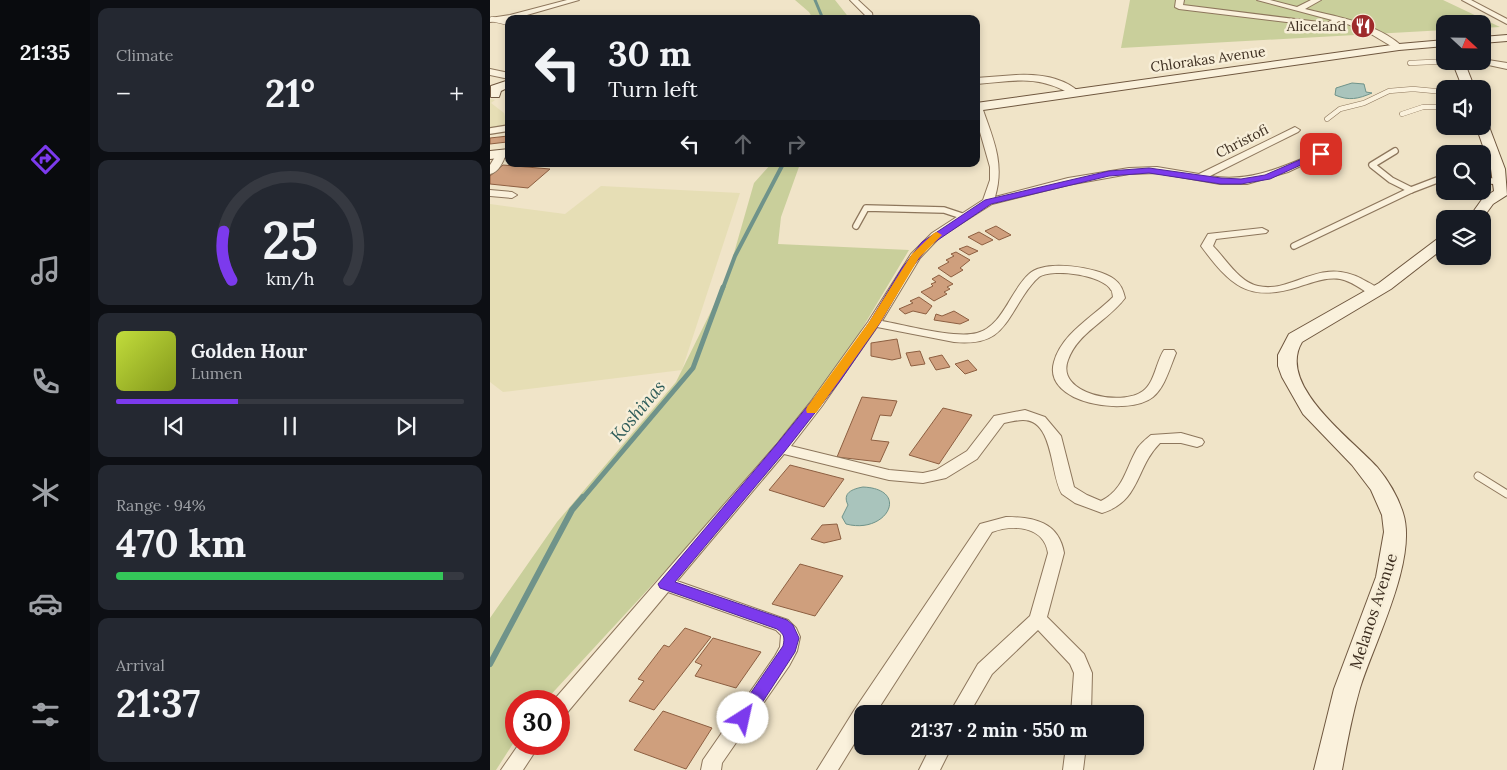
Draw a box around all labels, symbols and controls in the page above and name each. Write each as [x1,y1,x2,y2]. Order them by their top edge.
restaurant icon: Aliceland [1350,13,1376,39]
north arrow [1436,15,1491,70]
map controls [1436,15,1491,265]
place label: Aliceland [1286,17,1346,35]
text: 30 m [608,31,691,76]
icon: left [525,35,590,100]
text: 21:35 [20,38,70,66]
street label: Chlorakas Avenue [1149,42,1267,76]
text: Climate [116,45,173,65]
text: 21° [265,69,315,117]
text: Turn left [608,75,698,103]
text: − [116,76,131,112]
text: + [449,76,464,112]
button: sound [1436,80,1491,135]
street label: Christofi [1213,120,1272,162]
icon: left [676,130,704,158]
icon: ahead [729,130,757,158]
icon: right [782,130,810,158]
pin [1300,133,1342,175]
icon: arrive [1307,140,1335,168]
icon: directions [28,142,63,177]
button: search [1436,145,1491,200]
text: 25 [262,207,318,273]
button: layers [1436,210,1491,265]
icon: music [28,253,63,288]
text: km/h [266,267,314,290]
text: Golden Hour [191,339,307,363]
text: Lumen [191,363,243,383]
icon: phone [28,364,63,399]
water label: Koshinas [605,375,670,446]
icon: previous [160,412,188,440]
icon: pause [276,412,304,440]
icon: next [392,412,420,440]
icon: climate [28,475,63,510]
text: Range · 94% [116,495,206,515]
text: 470 km [116,519,246,567]
street label: Melanos Avenue [1345,550,1401,672]
icon: car [28,586,63,621]
text: Arrival [116,655,165,675]
text: 21:37 [116,679,200,727]
speed limit sign: 30 [505,690,570,755]
position arrow [716,691,768,743]
icon: filters [28,697,63,732]
text: 21:37 · 2 min · 550 m [911,718,1087,742]

